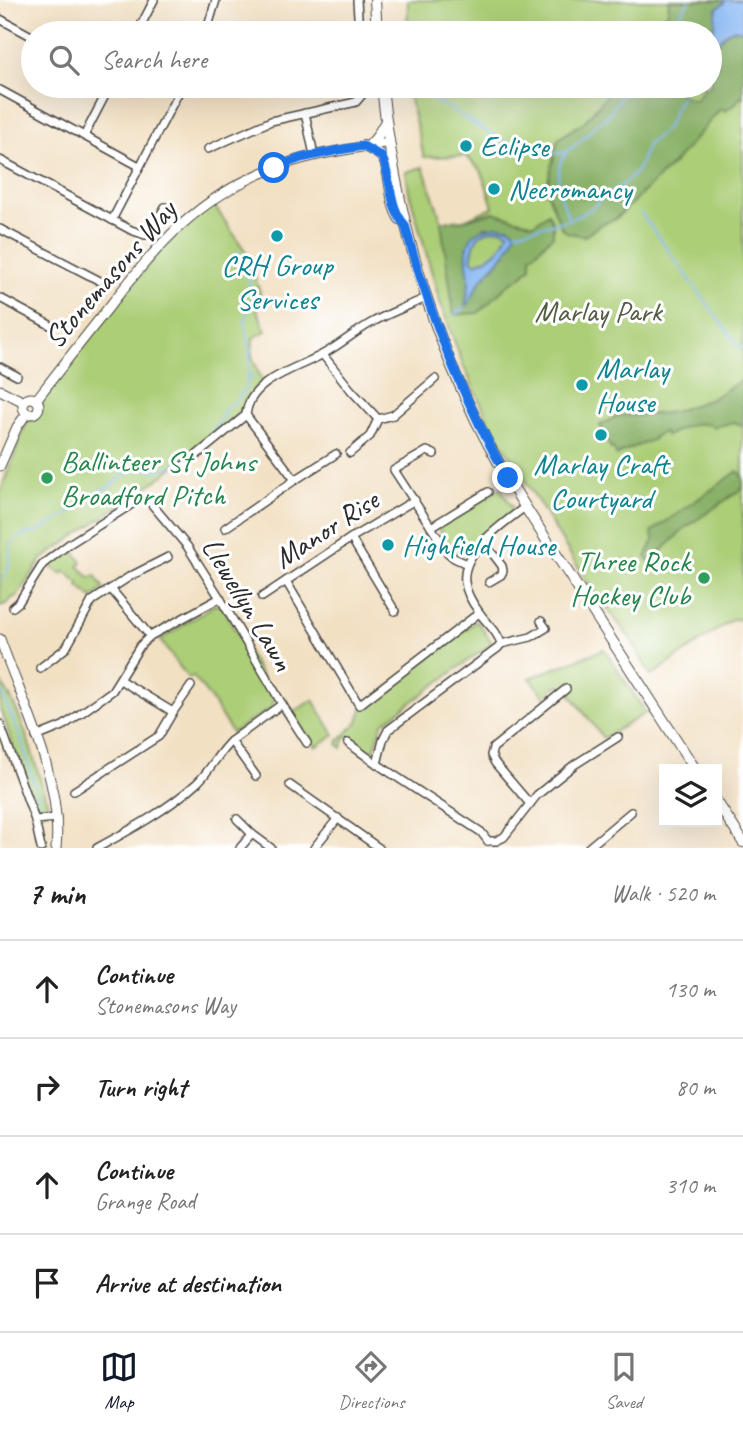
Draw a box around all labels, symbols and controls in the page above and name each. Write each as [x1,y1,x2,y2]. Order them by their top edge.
search box [21,21,722,98]
icon: search [45,41,83,79]
text: Search here [101,43,207,76]
place label: Eclipse [480,127,551,165]
marker: Eclipse [458,138,474,154]
route start [258,152,289,183]
place label: Necromancy [508,170,634,208]
marker: Necromancy [486,181,502,197]
street label: Stonemasons Way [35,190,186,356]
marker: CRH Group Services [269,228,285,244]
place label: CRH Group Services [221,246,334,318]
park label: Marlay Park [535,292,663,330]
place label: Marlay House [596,349,672,421]
marker: Marlay House [574,377,590,393]
marker: Marlay Craft Courtyard [593,427,609,443]
place label: Ballinteer St Johns Broadford Pitch [61,442,258,514]
place label: Marlay Craft Courtyard [534,445,671,517]
route end [492,462,523,493]
marker: Ballinteer St Johns Broadford Pitch [39,470,55,486]
street label: Manor Rise [266,480,387,577]
place label: Highfield House [402,526,558,564]
street label: Llewellyn Lawn [193,530,303,678]
marker: Highfield House [380,537,396,553]
place label: Three Rock Hockey Club [570,542,692,614]
marker: Three Rock Hockey Club [696,570,712,586]
map controls [659,764,722,827]
button: layers [659,764,722,827]
text: 7 min [28,875,85,913]
text: Walk · 520 m [611,879,715,908]
text: Continue [95,958,173,991]
icon: ahead [28,970,66,1008]
text: 130 m [666,975,715,1004]
text: Stonemasons Way [95,991,236,1020]
icon: right [28,1068,66,1106]
text: Turn right [95,1071,186,1104]
text: 80 m [676,1073,715,1102]
text: Continue [95,1154,173,1187]
icon: ahead [28,1166,66,1204]
text: 310 m [666,1171,715,1200]
text: Grange Road [95,1187,195,1216]
icon: arrive [28,1264,66,1302]
text: Arrive at destination [95,1267,281,1300]
tab: Map [100,1348,138,1414]
tab: Directions [338,1348,405,1414]
tab: Saved [605,1348,643,1414]

